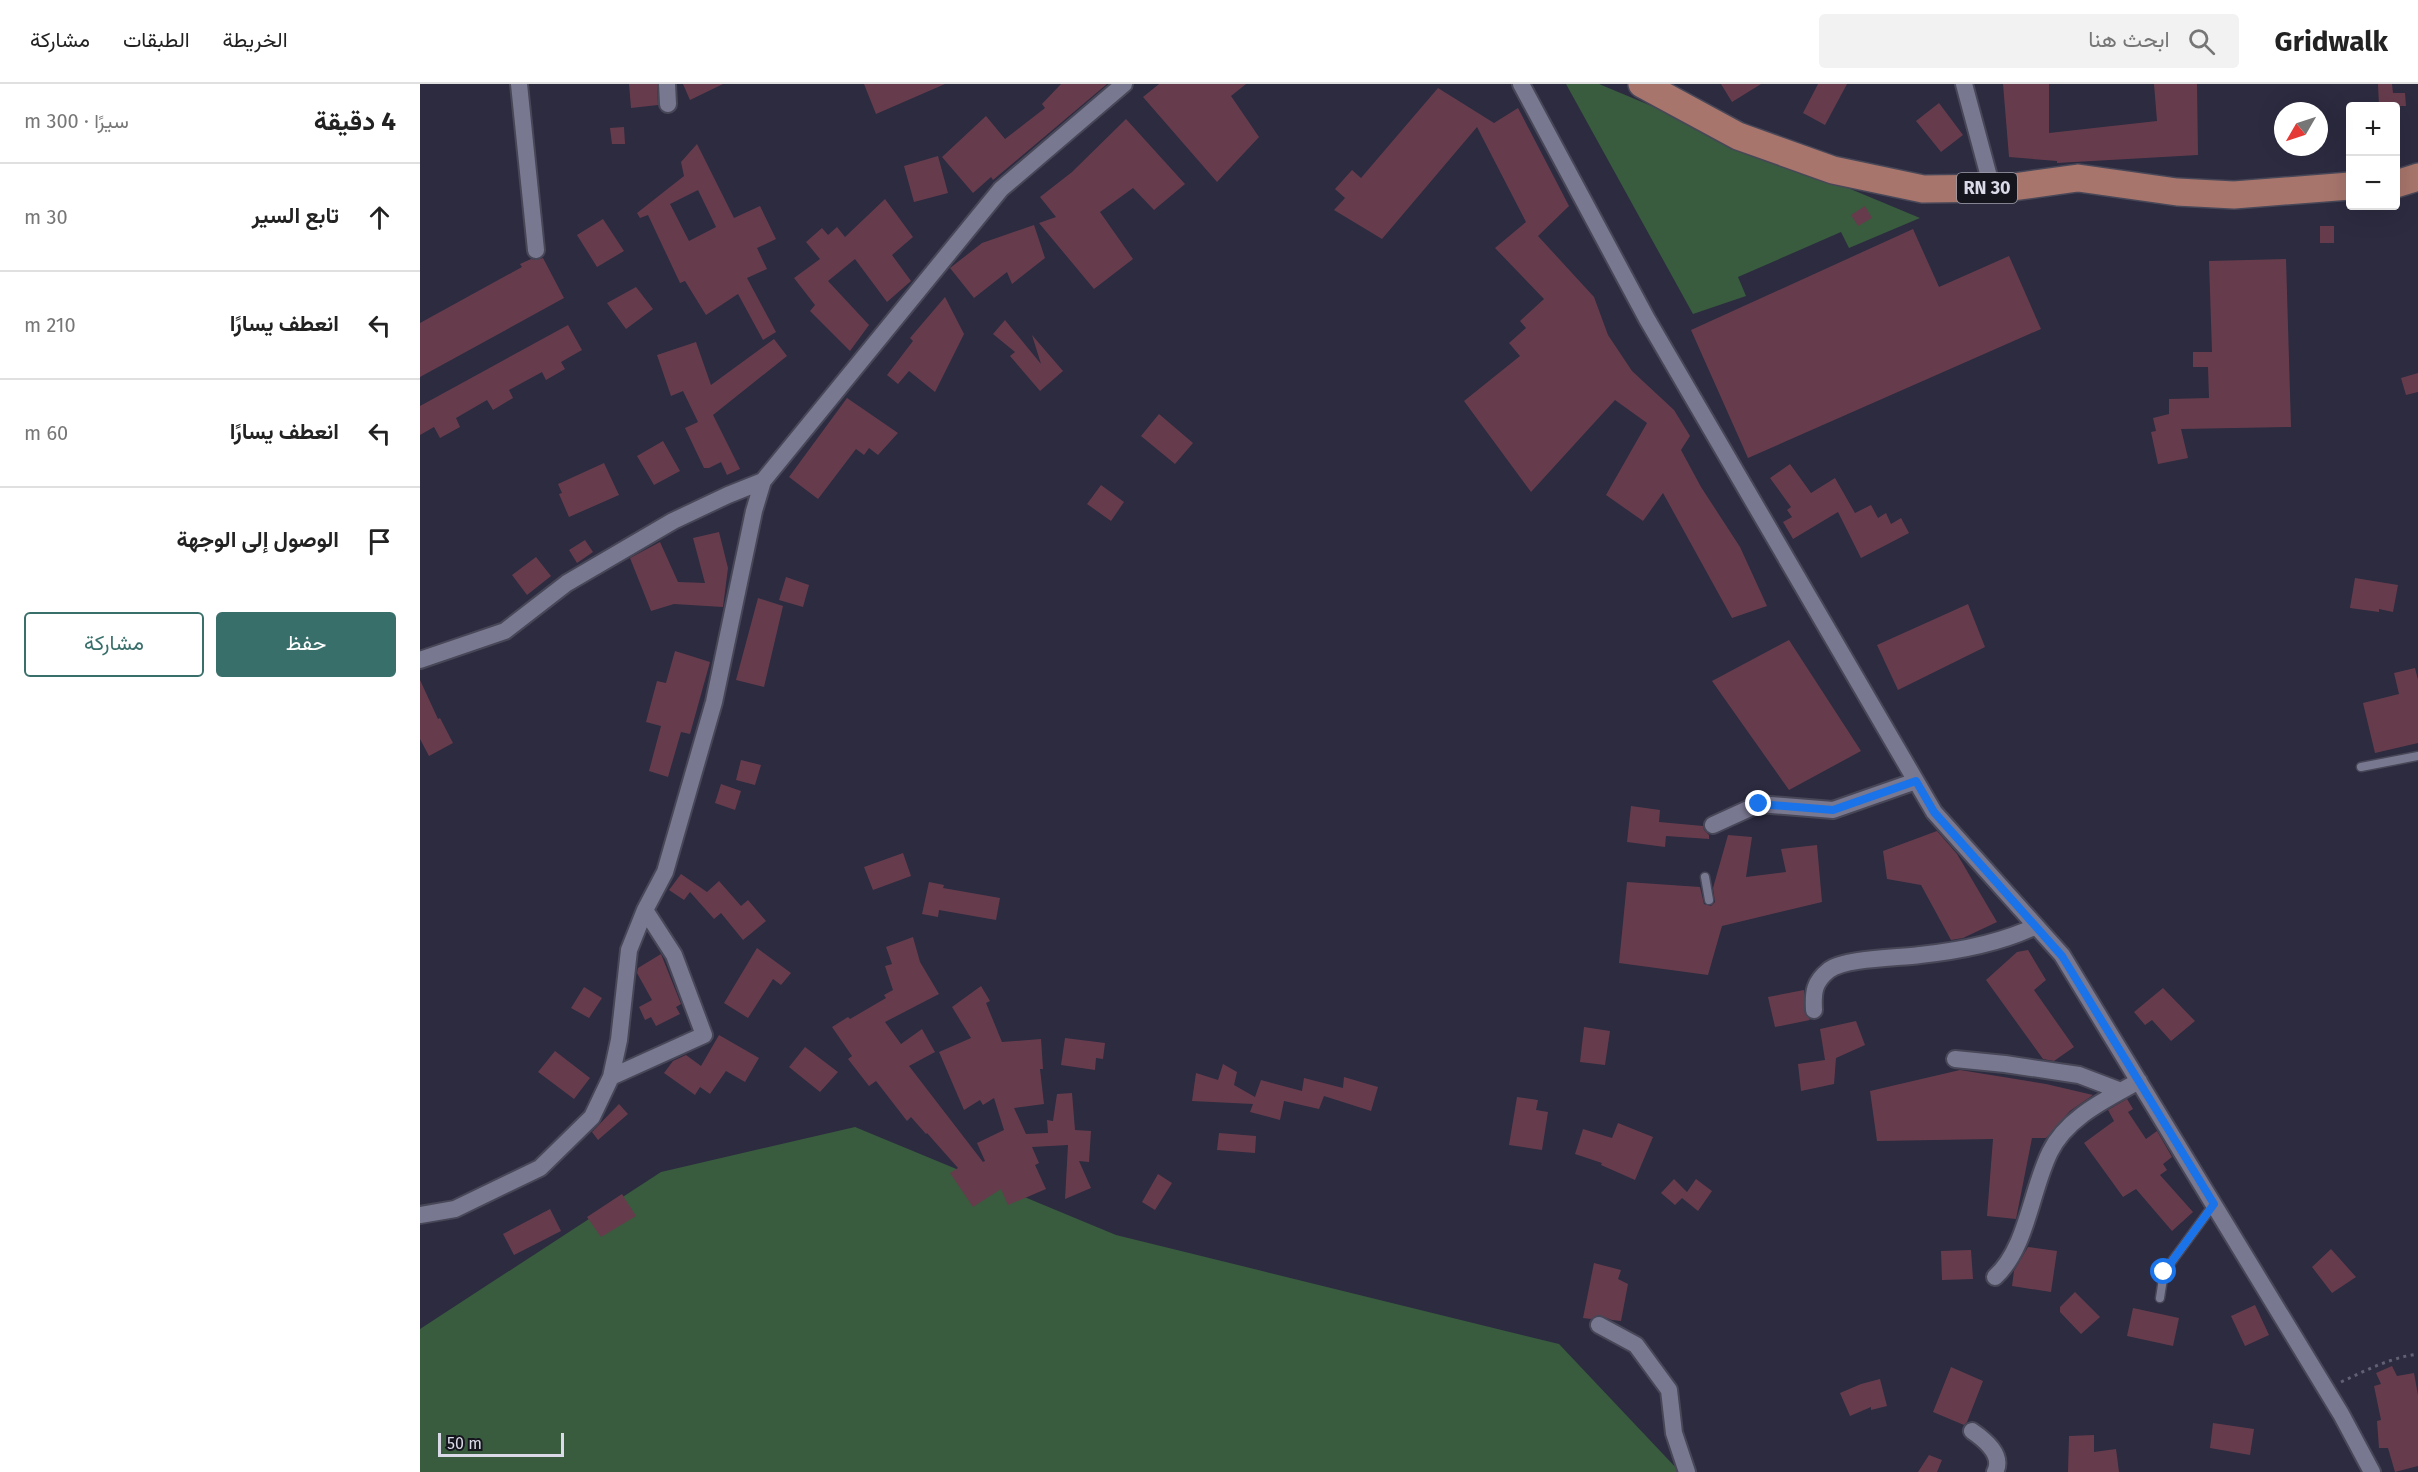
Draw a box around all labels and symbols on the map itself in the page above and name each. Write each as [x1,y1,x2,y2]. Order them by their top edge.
north arrow [2274,102,2328,156]
road number: RN 30 [1957,173,2017,203]
route end [1745,790,1771,816]
route start [2150,1258,2176,1284]
scale bar [438,1430,564,1458]

